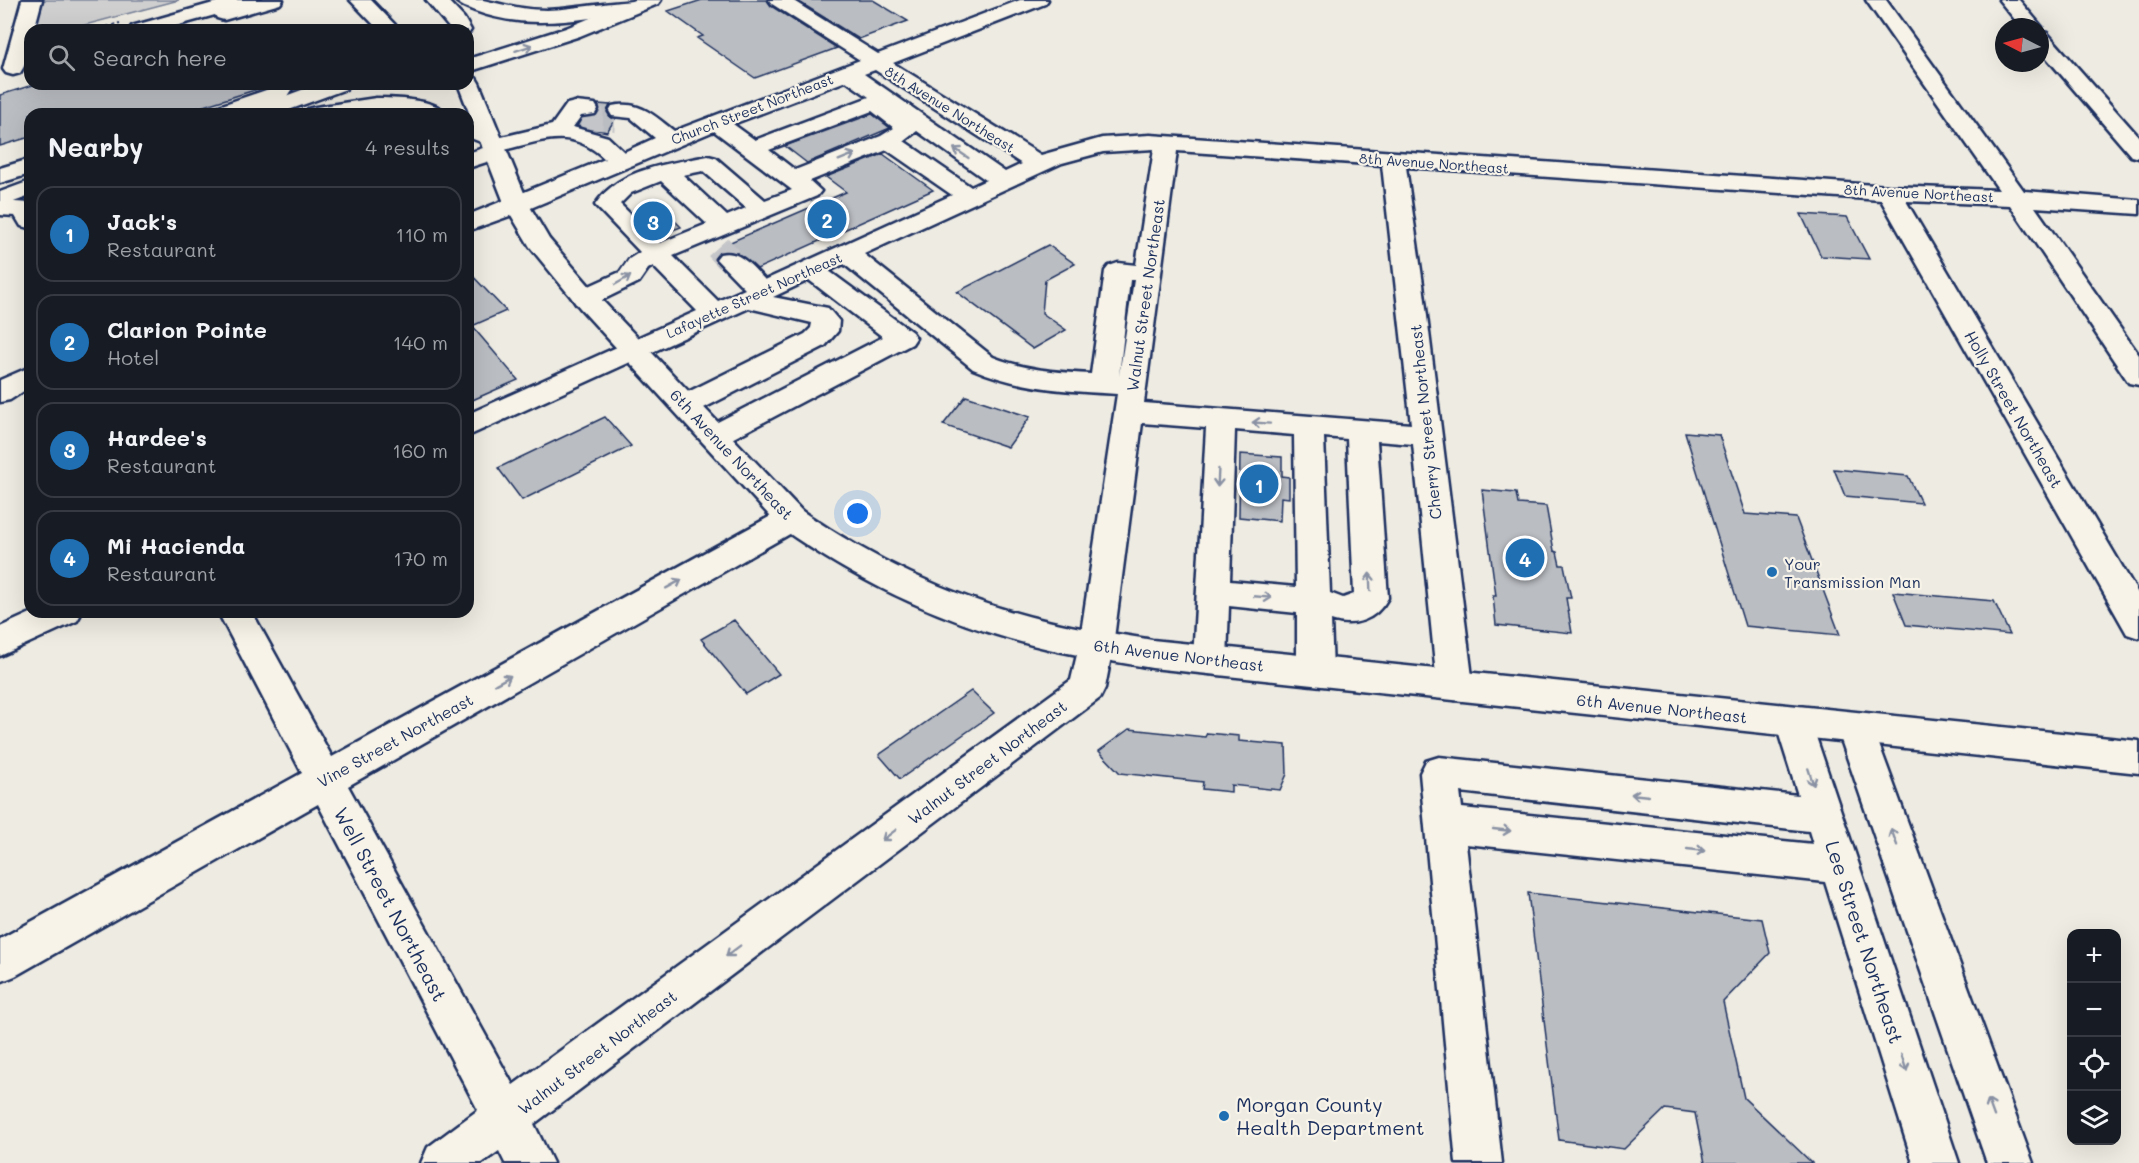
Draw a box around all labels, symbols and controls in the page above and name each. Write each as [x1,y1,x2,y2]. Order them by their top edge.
north arrow [1995,18,2049,72]
search box [24,24,474,90]
icon: search [45,41,78,74]
one-way arrow [514,41,533,52]
text: Search here [93,43,227,72]
street label: 8th Avenue Northeast [881,61,1019,157]
street label: Church Street Northeast [668,69,836,149]
text: Nearby [48,130,143,164]
text: 4 results [365,134,450,160]
one-way arrow [953,147,970,159]
street label: 8th Avenue Northeast [1359,148,1509,178]
one-way arrow [838,151,856,162]
street label: 8th Avenue Northeast [1844,180,1994,206]
pin: 2 [808,196,846,242]
pin: 3 [634,198,672,244]
street label: Walnut Street Northeast [1121,198,1169,392]
text: Jack's [107,207,177,236]
text: 1 [65,221,74,247]
text: 110 m [395,221,448,247]
text: Restaurant [107,236,217,262]
street label: Lafayette Street Northeast [663,248,845,342]
one-way arrow [614,274,631,286]
text: Clarion Pointe [107,315,267,344]
street label: Cherry Street Northeast [1404,323,1446,521]
street label: Holly Street Northeast [1960,326,2068,492]
text: 2 [64,329,75,355]
text: 140 m [393,329,448,355]
text: Hotel [107,344,159,370]
street label: 6th Avenue Northeast [666,384,798,524]
one-way arrow [1251,417,1271,428]
text: Hardee's [107,423,207,452]
text: 3 [64,437,76,463]
text: 160 m [392,437,448,463]
text: Restaurant [107,452,217,478]
pin: 1 [1240,462,1278,506]
one-way arrow [1213,468,1224,488]
your location [843,499,872,528]
text: Mi Hacienda [107,531,245,560]
pin: 4 [1506,536,1544,580]
text: 4 [63,545,76,571]
text: 170 m [393,545,448,571]
place label: Your Transmission Man [1784,553,1921,592]
text: Restaurant [107,560,217,586]
marker: Your Transmission Man [1765,565,1779,579]
one-way arrow [1364,573,1376,593]
one-way arrow [664,578,682,589]
one-way arrow [1252,592,1272,603]
street label: 6th Avenue Northeast [1093,634,1265,676]
one-way arrow [495,673,512,685]
street label: Vine Street Northeast [313,688,477,792]
street label: 6th Avenue Northeast [1576,689,1748,727]
street label: Walnut Street Northeast [903,695,1071,829]
one-way arrow [1806,767,1817,786]
one-way arrow [1630,789,1650,800]
street label: Well Street Northeast [329,802,453,1006]
one-way arrow [1492,825,1512,836]
one-way arrow [882,828,898,841]
one-way arrow [1888,828,1899,847]
street label: Lee Street Northeast [1820,837,1910,1047]
one-way arrow [1686,845,1706,856]
map controls [2067,929,2121,1145]
button: + [2067,929,2121,983]
one-way arrow [725,945,741,957]
button: − [2067,983,2121,1037]
street label: Walnut Street Northeast [513,985,681,1119]
button: locate [2067,1037,2121,1091]
one-way arrow [1899,1053,1910,1072]
place label: Morgan County Health Department [1236,1091,1425,1140]
button: layers [2067,1091,2121,1145]
one-way arrow [1984,1099,1995,1118]
marker: Morgan County Health Department [1217,1109,1231,1123]

